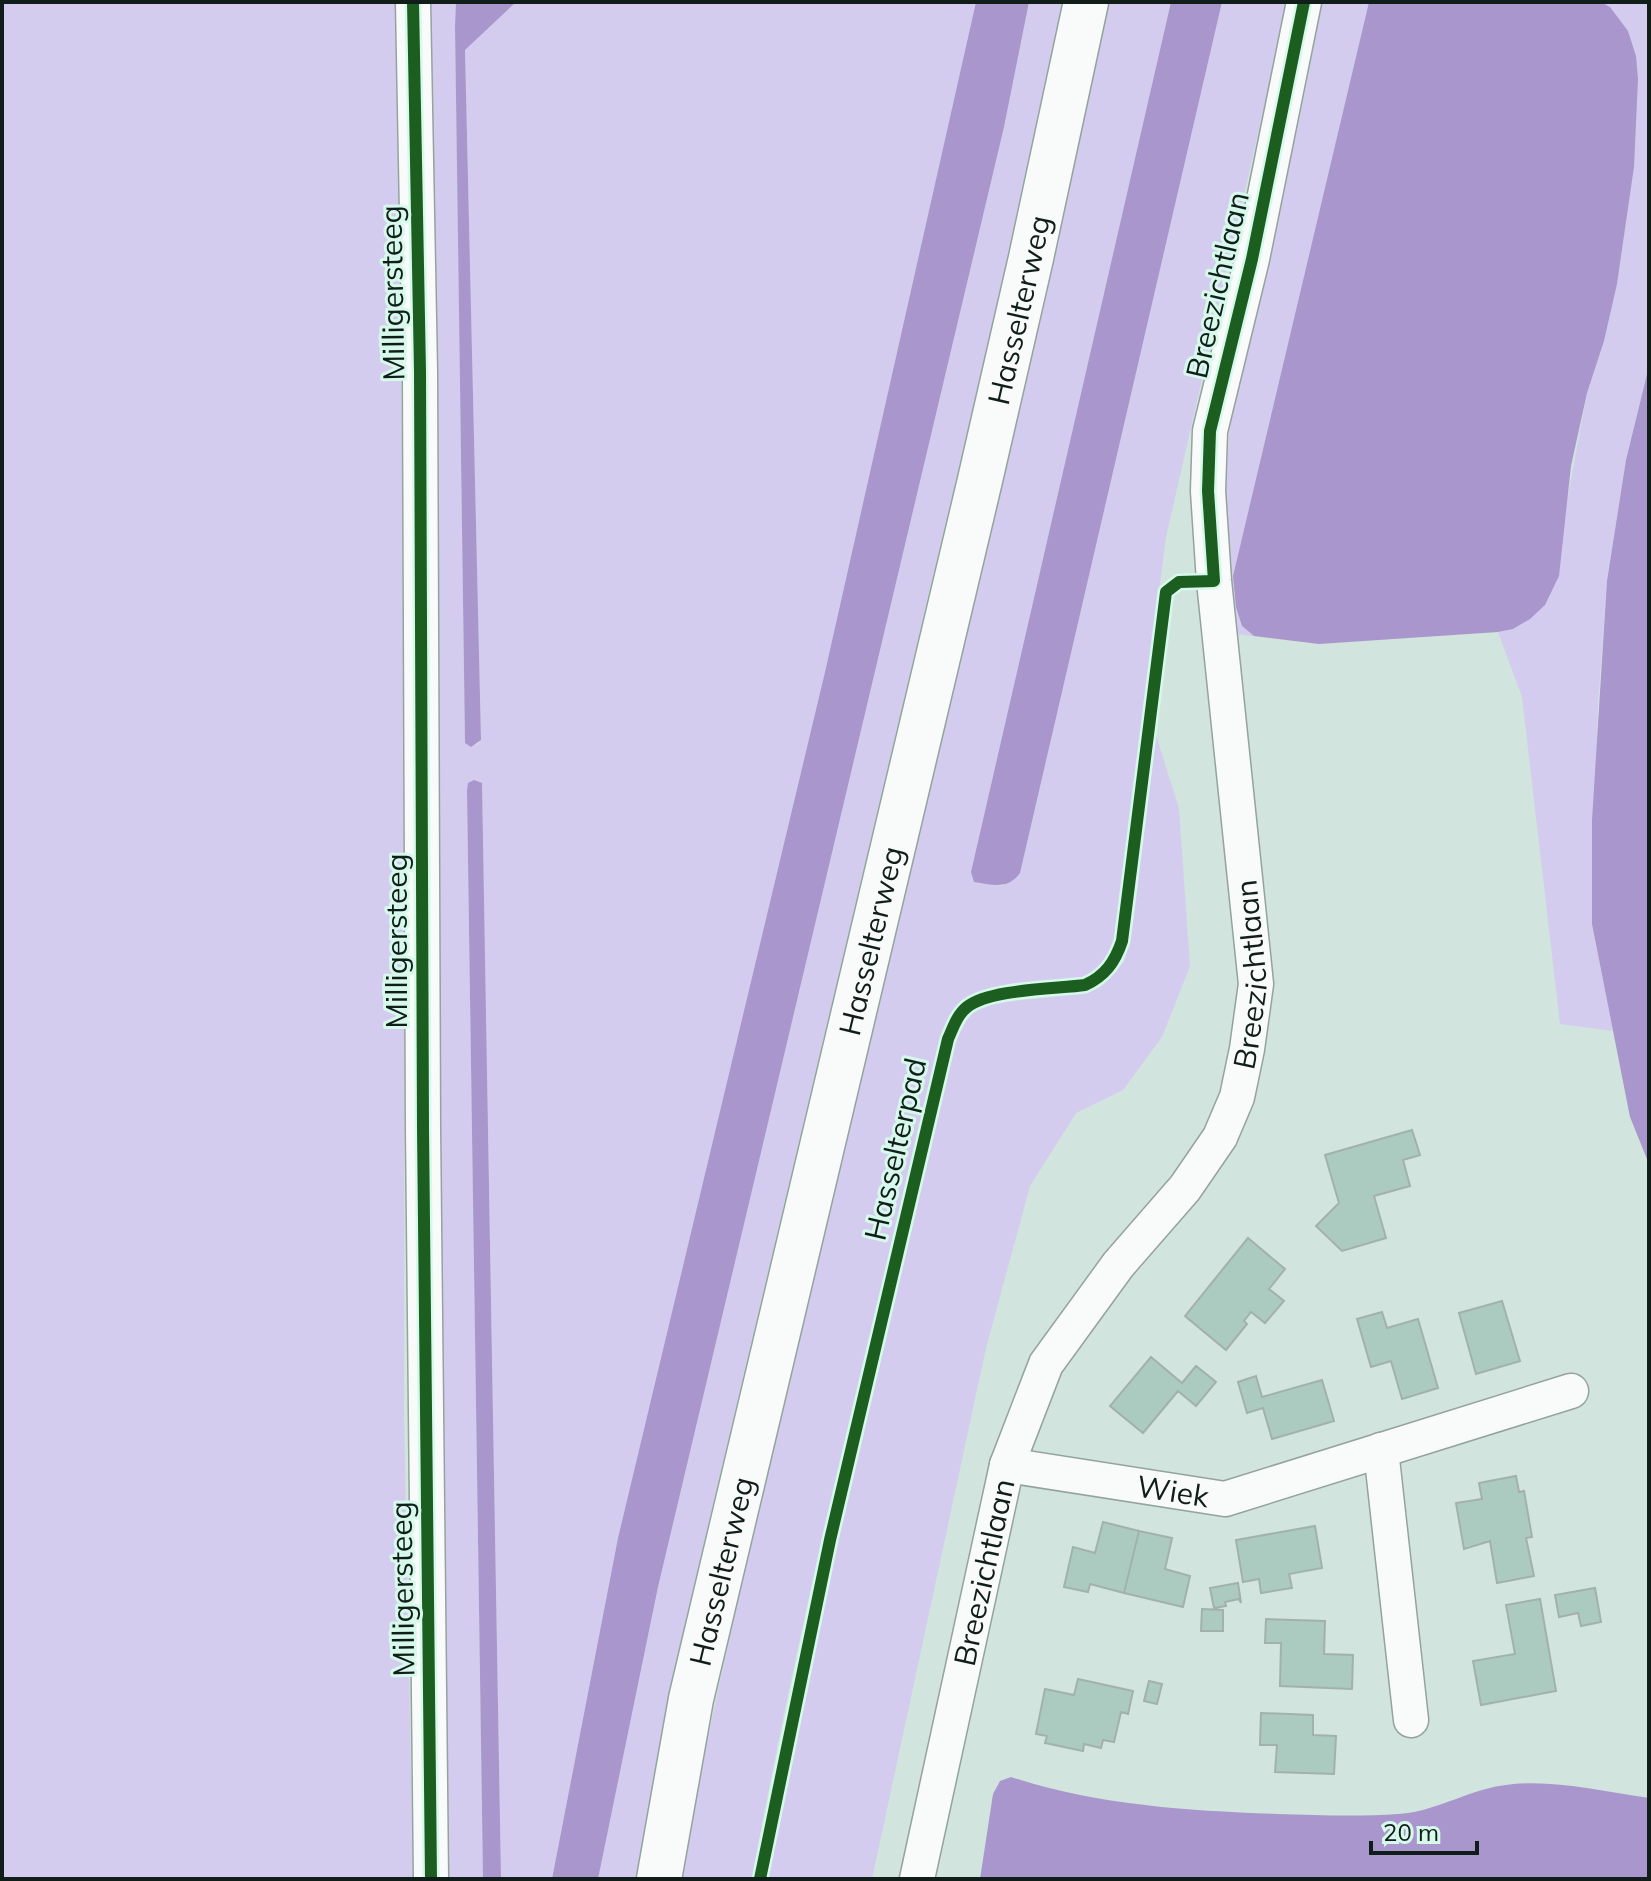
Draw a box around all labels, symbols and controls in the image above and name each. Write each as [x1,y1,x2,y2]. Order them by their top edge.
street label: Breezichtlaan [1177,188,1257,382]
street label: Milligersteeg [371,205,413,381]
street label: Hasselterweg [979,212,1059,408]
street label: Hasselterweg [830,843,911,1039]
street label: Milligersteeg [377,853,415,1029]
street label: Breezichtlaan [1224,878,1275,1072]
street label: Hasselterpad [856,1054,934,1244]
street label: Wiek [1134,1467,1212,1515]
street label: Hasselterweg [681,1473,762,1670]
street label: Breezichtlaan [945,1475,1022,1669]
street label: Milligersteeg [381,1501,423,1677]
scale bar [1371,1805,1477,1855]
text: 20 m [1383,1817,1439,1847]

